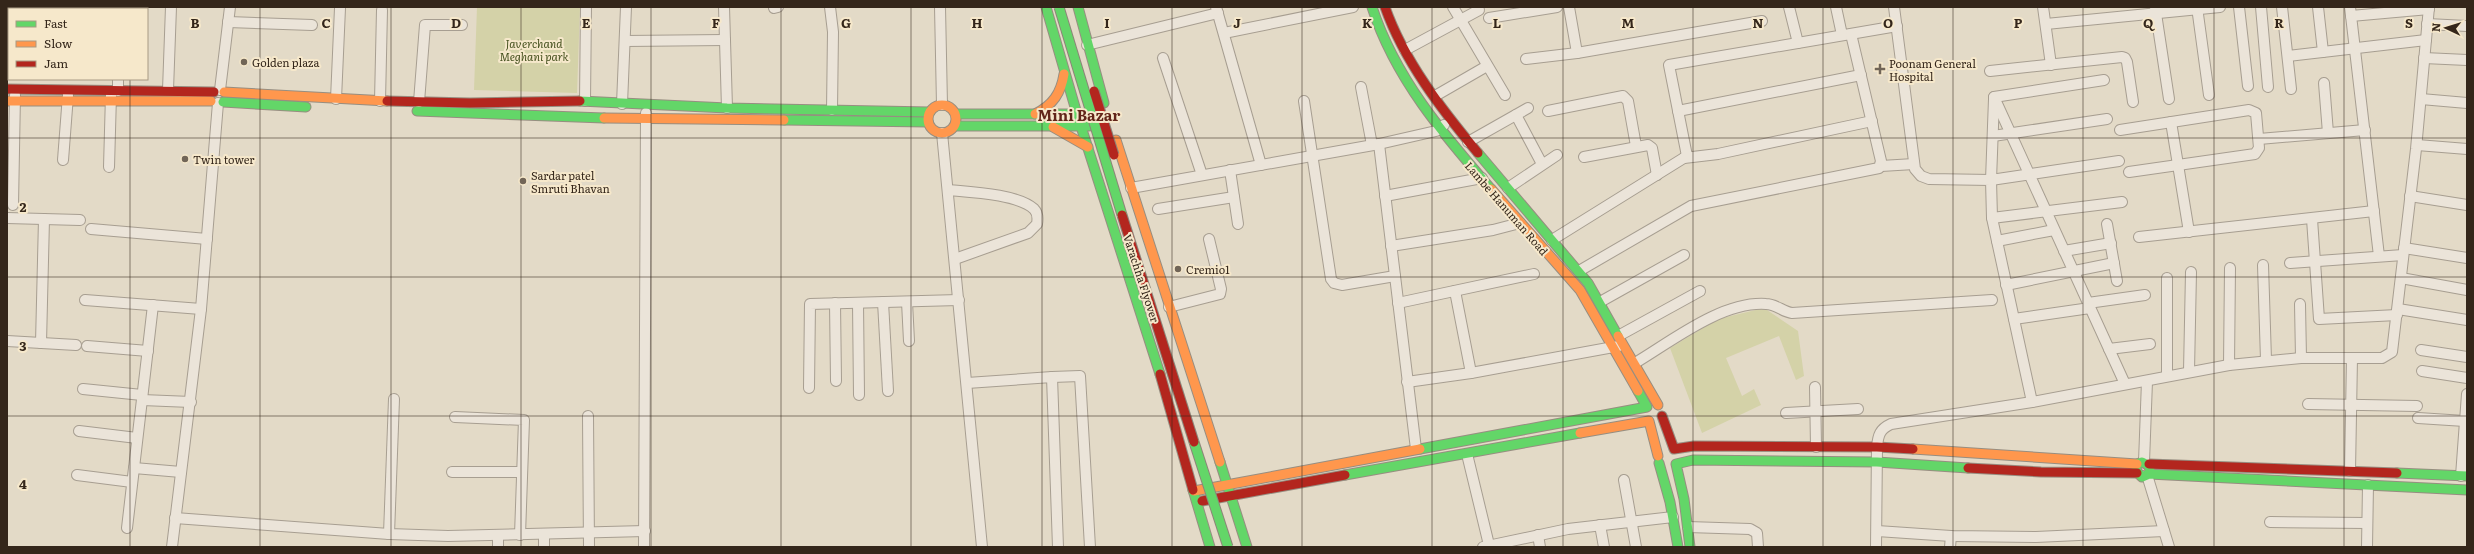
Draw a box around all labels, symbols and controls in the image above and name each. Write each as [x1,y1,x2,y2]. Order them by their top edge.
legend [8,8,148,80]
north arrow [2426,8,2466,48]
text: B [191,13,200,32]
text: C [321,13,331,32]
text: D [451,13,461,32]
text: E [582,13,591,32]
text: F [712,13,720,32]
text: G [841,13,851,32]
text: H [972,13,983,32]
text: I [1104,13,1110,32]
text: J [1233,13,1241,32]
text: K [1362,13,1373,32]
text: L [1493,13,1501,32]
text: M [1622,13,1635,32]
text: N [1753,13,1764,32]
text: O [1883,13,1893,32]
text: P [2014,13,2023,32]
text: Q [2143,13,2155,32]
text: R [2274,13,2284,32]
text: S [2405,13,2413,32]
text: Fast [44,14,68,32]
text: N [2427,22,2443,32]
text: Slow [44,34,73,52]
park label: Javerchand Meghani park [500,35,568,64]
text: Jam [44,54,69,72]
place label: Golden plaza [252,54,319,70]
place label: Poonam General Hospital [1889,55,1976,84]
marker: Golden plaza [239,57,249,67]
marker: Poonam General Hospital [1874,63,1886,75]
district label: Mini Bazar [1038,103,1120,126]
place label: Twin tower [193,151,255,167]
marker: Twin tower [180,154,190,164]
street label: Lambe Hanuman Road [1462,158,1552,259]
place label: Sardar patel Smruti Bhavan [531,167,610,196]
marker: Sardar patel Smruti Bhavan [518,176,528,186]
text: 2 [20,197,27,216]
street label: Varachha Flyover [1120,232,1164,325]
place label: Cremio1 [1186,261,1230,277]
marker: Cremio1 [1173,264,1183,274]
text: 3 [19,336,27,355]
text: 4 [19,474,27,493]

